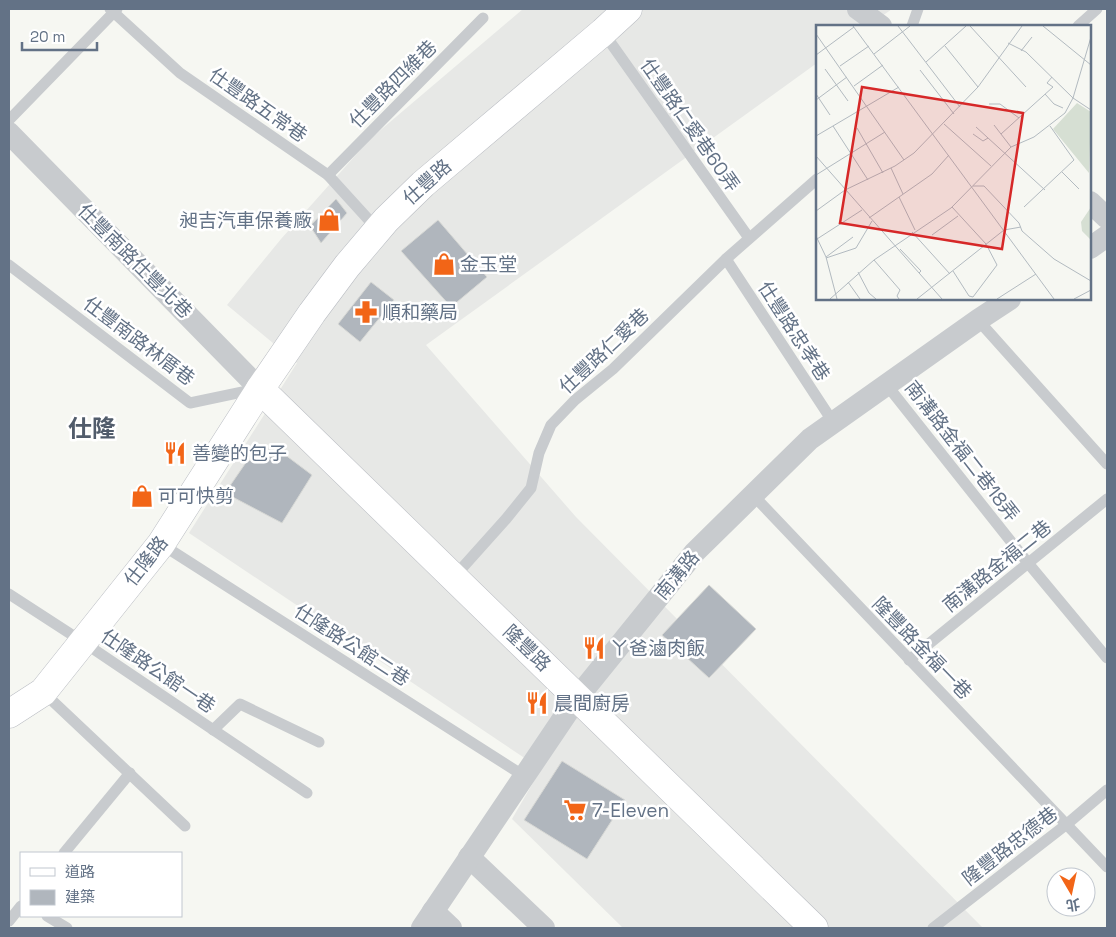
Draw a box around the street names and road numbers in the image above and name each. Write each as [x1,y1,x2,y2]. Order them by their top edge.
street label: 仕豐路四維巷 [344,35,442,133]
street label: 仕豐路仁愛巷60弄 [635,54,745,196]
street label: 仕豐路五常巷 [204,62,312,148]
street label: 仕豐路 [397,154,457,210]
street label: 仕豐南路仕豐北巷 [72,198,198,324]
street label: 仕豐路忠孝巷 [752,276,836,386]
street label: 仕豐南路林厝巷 [78,291,200,391]
street label: 仕豐路仁愛巷 [554,303,654,399]
street label: 南溝路金福二巷18弄 [899,376,1025,526]
street label: 南溝路金福二巷 [937,514,1057,618]
street label: 仕隆路 [119,531,173,591]
street label: 南溝路 [649,545,705,605]
street label: 隆豐路金福一巷 [867,591,977,705]
street label: 仕隆路公館二巷 [289,598,415,692]
street label: 隆豐路 [498,619,556,677]
street label: 仕隆路公館一巷 [96,623,220,719]
street label: 隆豐路忠德巷 [957,801,1063,891]

